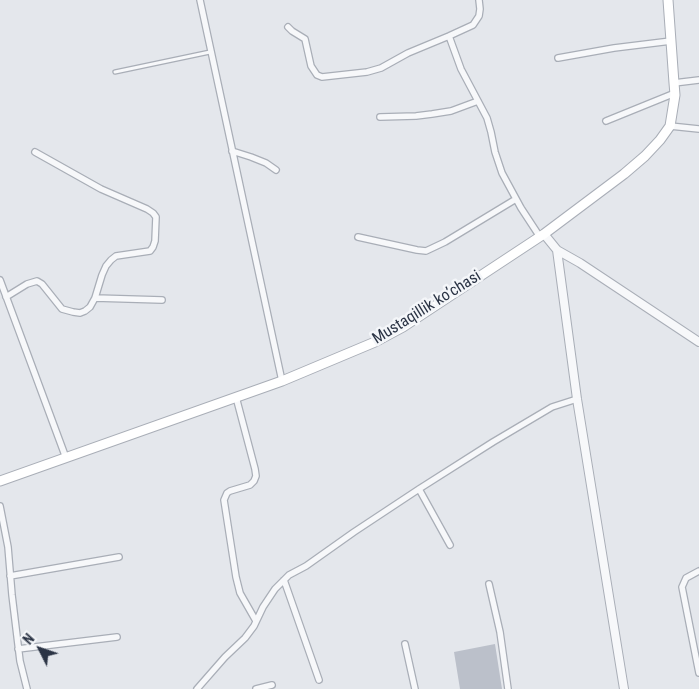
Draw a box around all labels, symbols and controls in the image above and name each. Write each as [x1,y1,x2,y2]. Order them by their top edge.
street label: Mustaqillik ko’chasi [369,267,485,349]
north arrow [15,624,65,674]
text: N [20,631,38,648]

